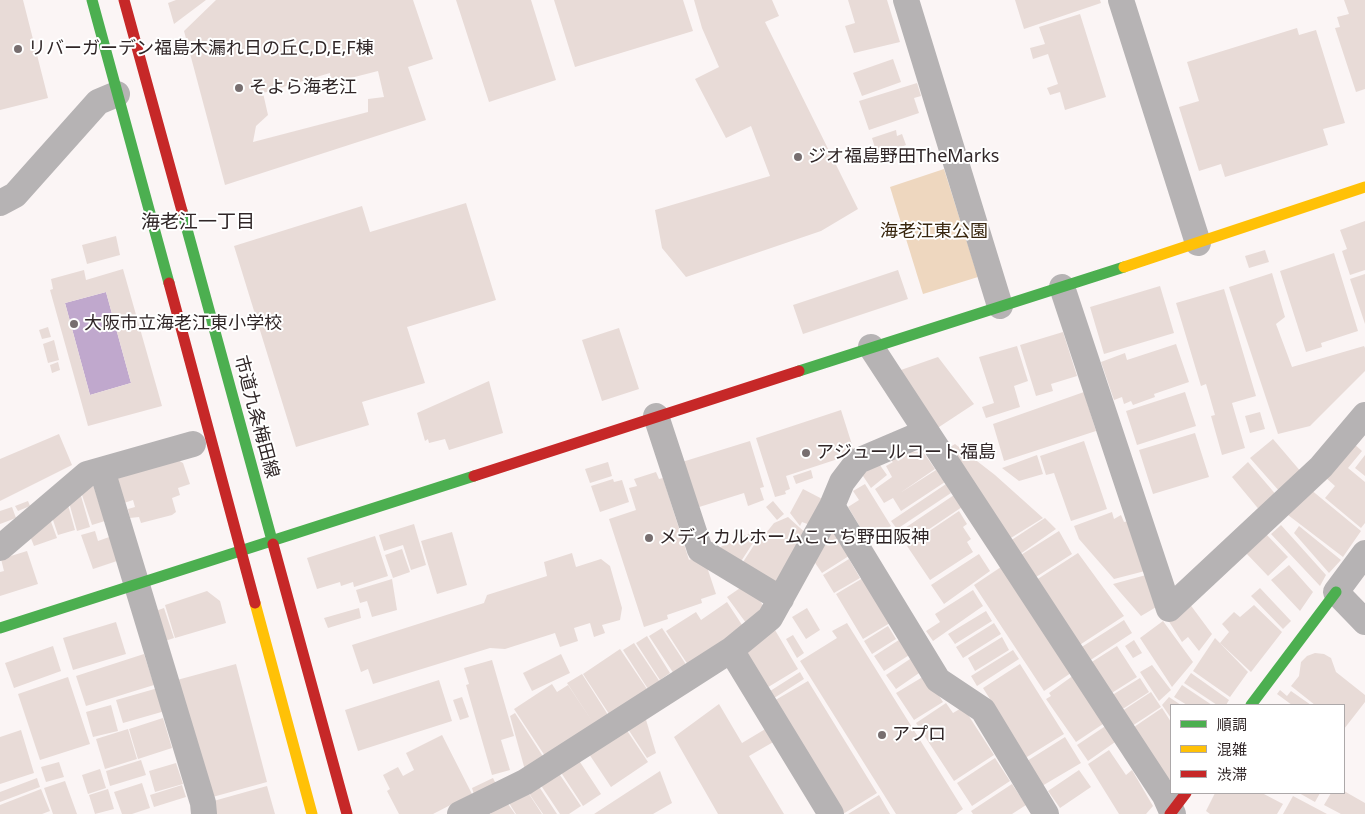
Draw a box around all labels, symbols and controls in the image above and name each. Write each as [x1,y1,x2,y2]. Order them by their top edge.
place label: リバーガーデン福島木漏れ日の丘C,D,E,F棟 [28,38,374,60]
marker: リバーガーデン福島木漏れ日の丘C,D,E,F棟 [12,43,24,55]
place label: そよら海老江 [249,77,357,99]
marker: そよら海老江 [233,82,245,94]
place label: ジオ福島野田TheMarks [808,146,999,168]
marker: ジオ福島野田TheMarks [792,151,804,163]
district label: 海老江一丁目 [141,212,255,234]
park label: 海老江東公園 [880,221,988,243]
place label: 大阪市立海老江東小学校 [84,313,282,335]
marker: 大阪市立海老江東小学校 [68,318,80,330]
street label: 市道九条梅田線 [229,353,283,481]
place label: アジュールコート福島 [816,442,996,464]
marker: アジュールコート福島 [800,447,812,459]
place label: メディカルホームここち野田阪神 [659,527,929,549]
marker: メディカルホームここち野田阪神 [643,532,655,544]
legend [1170,704,1345,794]
text: 順調 [1217,714,1247,734]
place label: アプロ [892,724,946,746]
marker: アプロ [876,729,888,741]
text: 混雑 [1217,739,1247,759]
text: 渋滞 [1217,764,1247,784]

